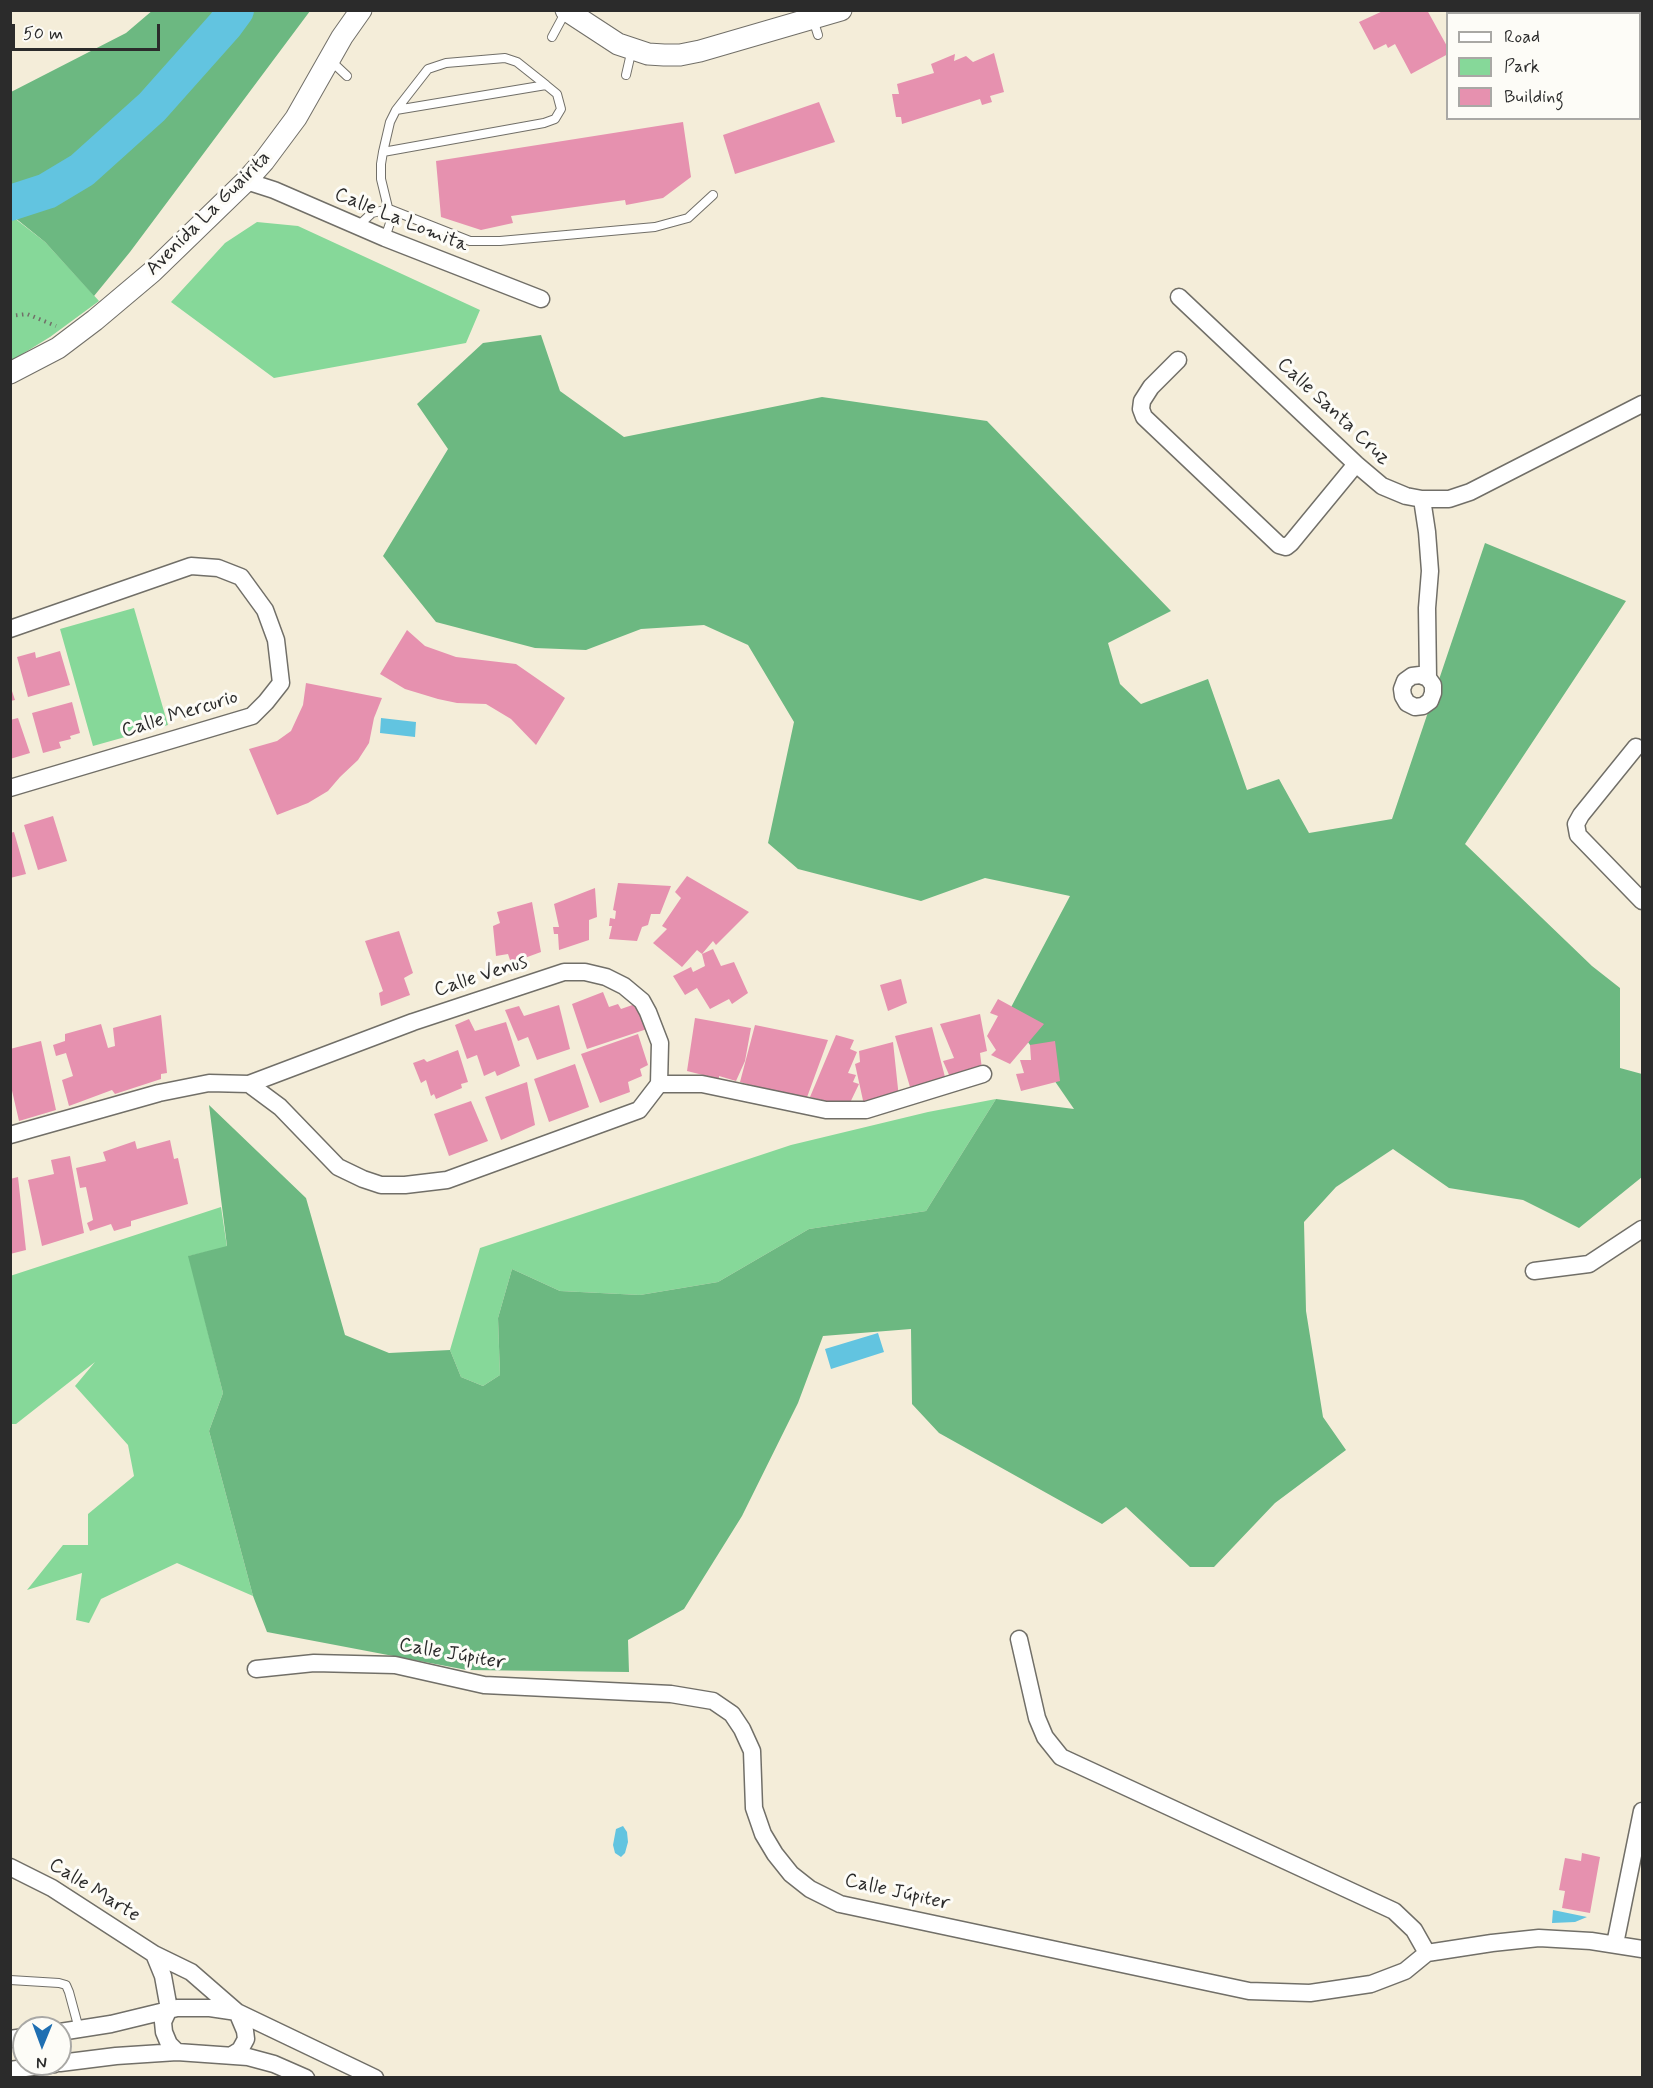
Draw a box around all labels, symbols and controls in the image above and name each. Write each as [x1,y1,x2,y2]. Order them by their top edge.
scale bar [15,12,164,50]
legend [1446,12,1641,120]
text: 50 m [23,22,63,46]
text: Road [1504,25,1540,49]
text: Park [1504,55,1540,79]
text: Building [1504,85,1564,109]
street label: Avenida La Guairita [142,147,276,281]
street label: Calle La Lomita [331,183,471,259]
street label: Calle Santa Cruz [1271,353,1395,471]
street label: Calle Mercurio [119,686,241,744]
street label: Calle Venus [431,951,531,1003]
street label: Calle Júpiter [397,1634,507,1676]
street label: Calle Marte [44,1854,144,1928]
street label: Calle Júpiter [842,1869,952,1917]
north arrow [12,2016,72,2076]
text: N [36,2052,47,2073]

